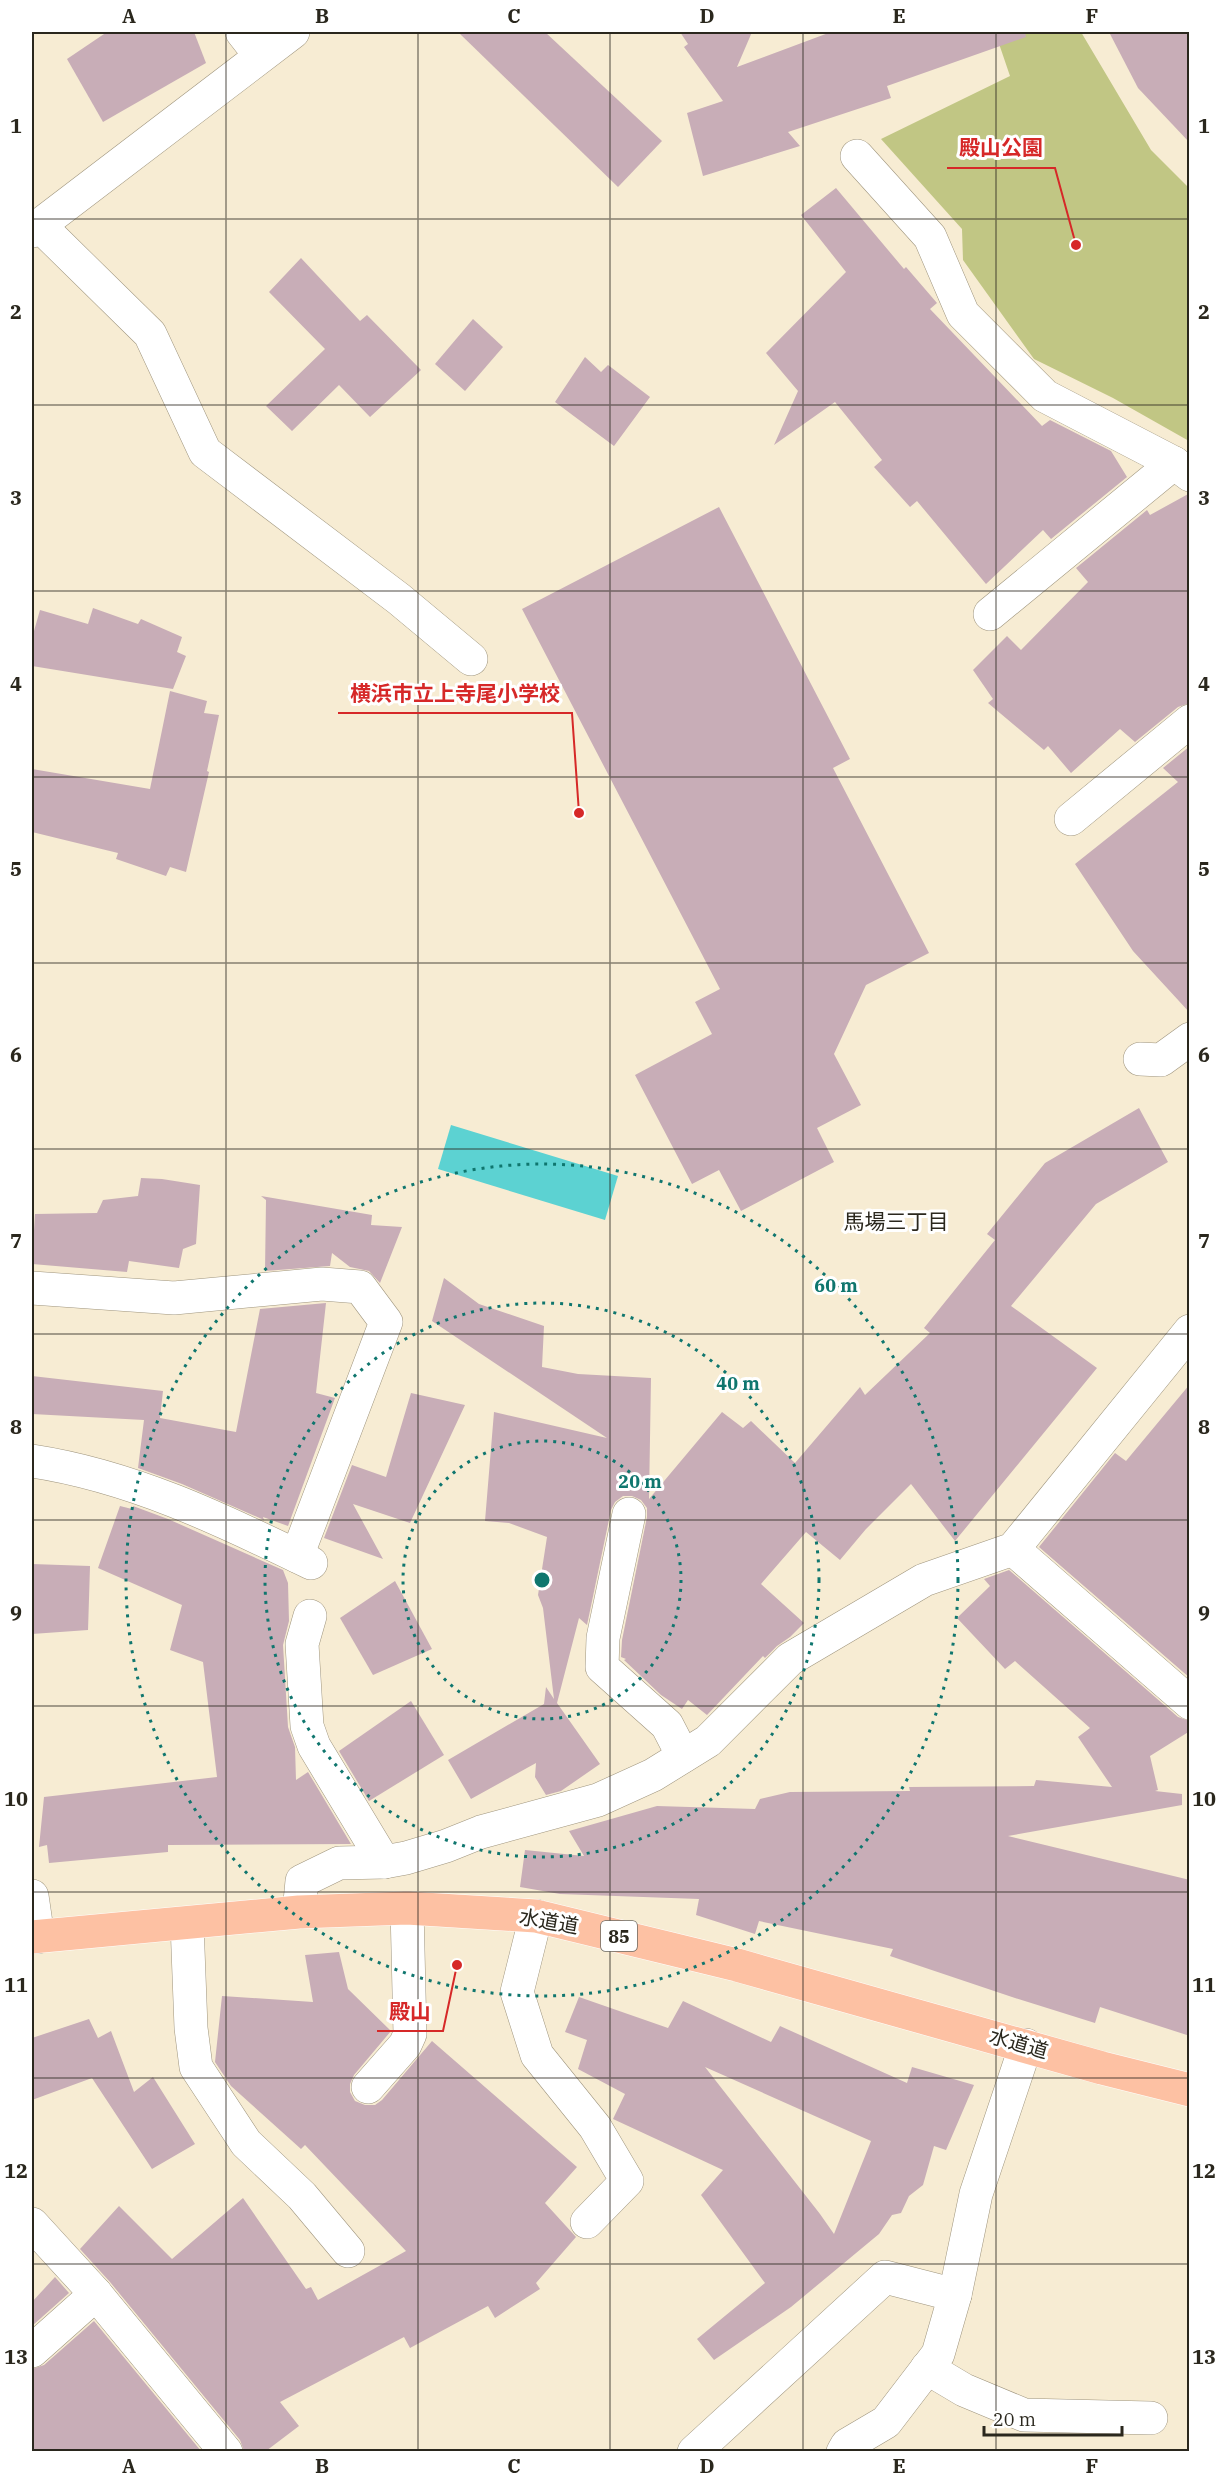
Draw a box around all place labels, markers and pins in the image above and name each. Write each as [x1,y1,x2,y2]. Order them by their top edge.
callout: 殿山公園 [947,129,1055,168]
callout: 横浜市立上寺尾小学校 [338,674,572,713]
centre of rings [532,1570,552,1590]
callout: 殿山 [377,1992,443,2031]

